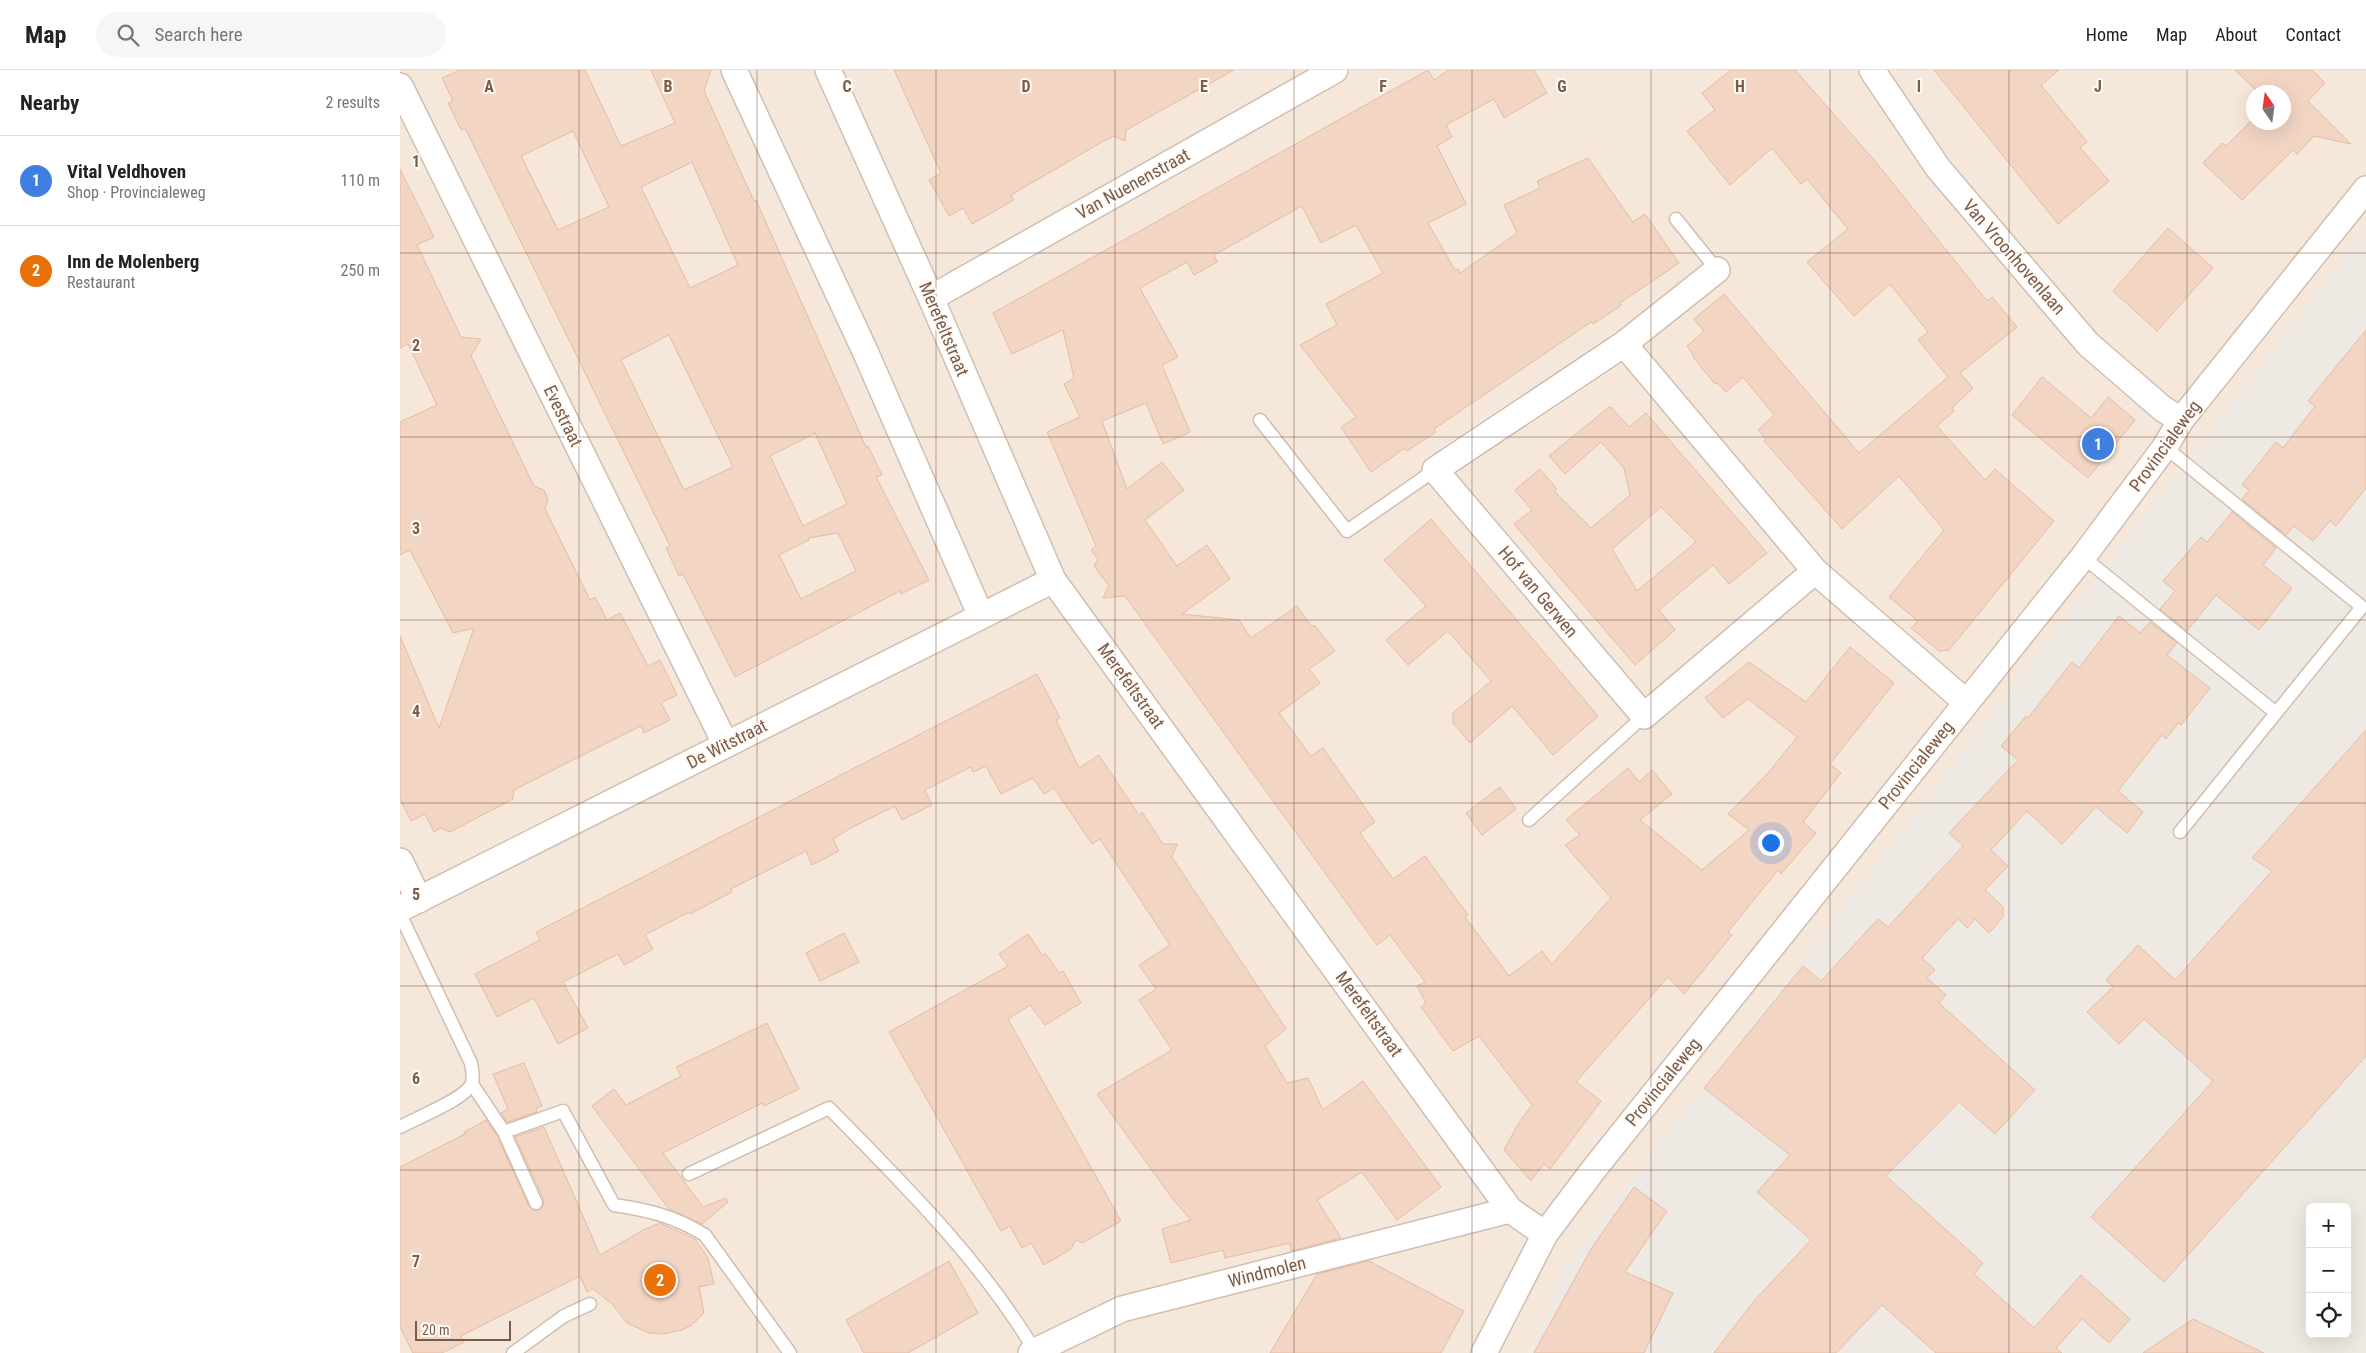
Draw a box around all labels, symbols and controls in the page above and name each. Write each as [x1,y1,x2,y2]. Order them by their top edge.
search box [96,12,446,57]
text: Map [25,21,66,49]
icon: search [114,21,142,49]
text: Search here [154,23,243,46]
text: Home [2086,24,2128,45]
text: Map [2156,24,2187,45]
text: About [2215,24,2257,45]
text: Contact [2285,24,2341,45]
text: A [484,77,494,96]
text: B [664,77,673,96]
text: C [842,77,852,96]
text: D [1021,77,1031,96]
text: E [1200,77,1208,96]
text: F [1379,77,1387,96]
text: G [1557,77,1567,96]
text: H [1735,77,1745,96]
text: I [1917,77,1921,96]
text: J [2094,77,2102,96]
north arrow [2246,85,2291,130]
text: Nearby [20,91,79,115]
text: 2 results [325,93,380,112]
street label: Van Nuenenstraat [1072,144,1193,223]
text: 1 [412,152,420,171]
text: Vital Veldhoven [67,160,186,183]
text: 1 [32,171,40,190]
text: 110 m [341,171,380,190]
text: Shop · Provincialeweg [67,183,206,202]
street label: Van Vroonhovenlaan [1959,195,2070,318]
text: Inn de Molenberg [67,250,199,273]
text: 2 [32,261,40,280]
text: 250 m [341,261,380,280]
text: Restaurant [67,273,135,292]
street label: Merefeltstraat [915,278,974,379]
text: 2 [412,336,420,355]
street label: Evestraat [540,382,587,450]
street label: Provincialeweg [2125,396,2205,495]
pin: 1 [2082,425,2114,463]
text: 3 [412,519,420,538]
street label: Hof van Gerwen [1494,542,1583,642]
street label: Merefeltstraat [1093,639,1169,732]
text: 4 [412,702,420,721]
street label: De Witstraat [683,714,770,773]
street label: Provincialeweg [1874,716,1958,813]
your location [1758,830,1784,856]
text: 5 [412,885,420,904]
street label: Merefeltstraat [1331,967,1407,1060]
street label: Provincialeweg [1621,1033,1705,1130]
text: 6 [412,1069,420,1088]
map controls [2306,1203,2351,1338]
button: + [2306,1203,2351,1248]
button: − [2306,1248,2351,1293]
text: 7 [412,1252,420,1271]
street label: Windmolen [1226,1252,1308,1291]
pin: 2 [644,1261,676,1299]
button: locate [2306,1293,2351,1338]
scale bar [415,1318,511,1341]
text: 20 m [422,1322,450,1338]

